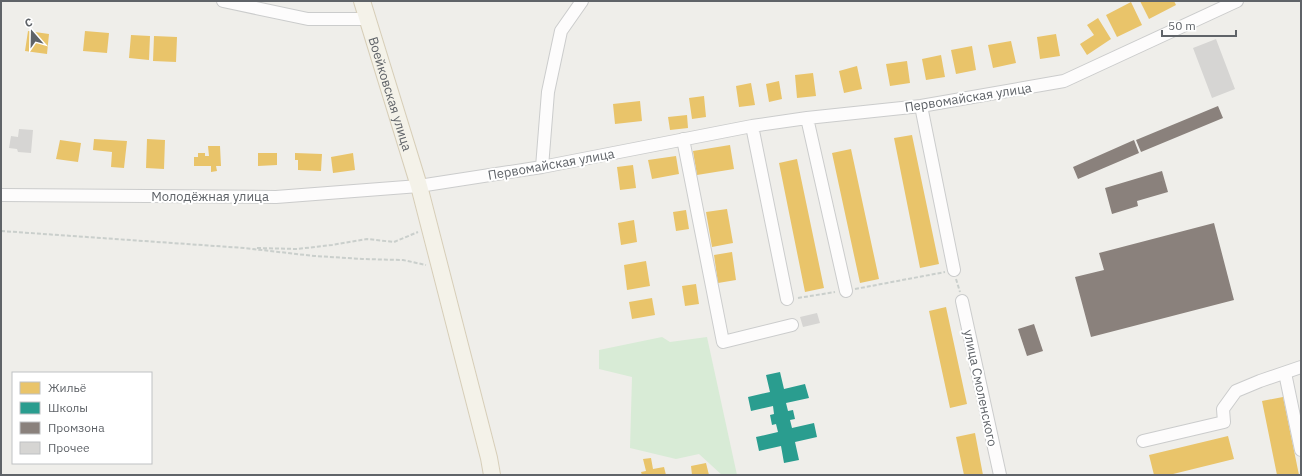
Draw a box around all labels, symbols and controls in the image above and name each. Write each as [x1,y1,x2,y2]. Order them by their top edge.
north arrow [12,12,52,52]
scale bar [1162,12,1236,38]
text: С [23,15,34,30]
text: 50 m [1168,18,1196,33]
street label: Воейковская улица [364,35,416,153]
street label: Первомайская улица [903,79,1033,116]
street label: Первомайская улица [486,145,616,184]
street label: Молодёжная улица [151,188,269,205]
street label: улица Смоленского [960,328,1001,448]
legend [12,372,152,464]
text: Жильё [48,380,87,395]
text: Школы [48,400,88,415]
text: Промзона [48,420,105,435]
text: Прочее [48,440,90,455]

